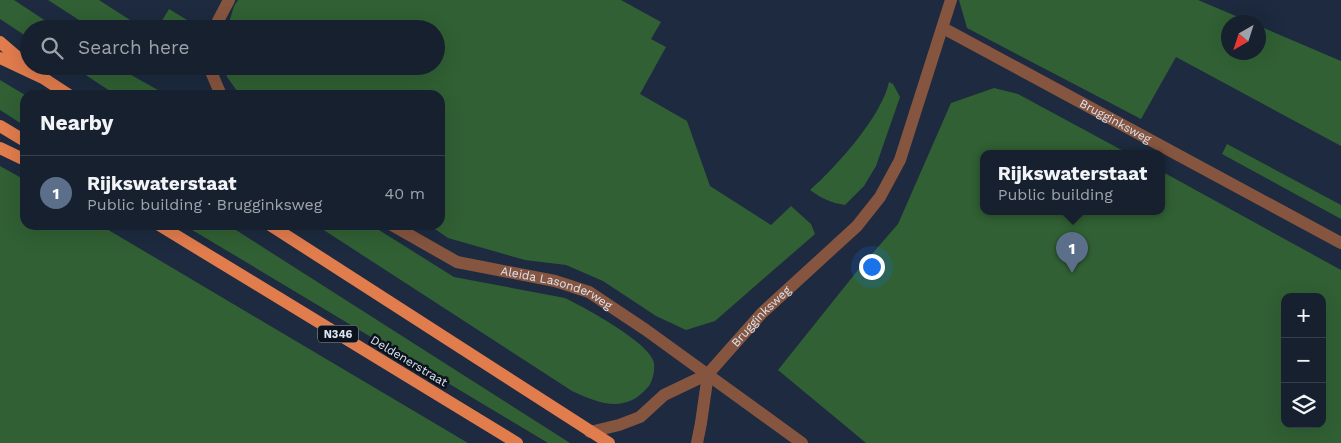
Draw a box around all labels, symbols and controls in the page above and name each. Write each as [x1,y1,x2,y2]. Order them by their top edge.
north arrow [1221,15,1266,60]
search box [20,20,445,75]
icon: search [38,34,66,62]
text: Search here [78,36,189,59]
street label: Brugginksweg [1077,96,1154,146]
text: Nearby [40,110,113,135]
popup [980,150,1165,215]
text: Rijkswaterstaat [998,162,1147,185]
text: Rijkswaterstaat [87,172,237,195]
text: 1 [53,184,59,203]
text: 40 m [385,184,425,203]
text: Public building [998,185,1113,204]
text: Public building · Brugginksweg [87,195,322,214]
pin: 1 [1056,232,1088,273]
your location [859,254,885,280]
street label: Aleida Lasonderweg [499,264,615,313]
street label: Brugginksweg [728,283,794,350]
map controls [1281,293,1326,428]
button: + [1281,293,1326,338]
road number: N346 [318,326,358,342]
street label: Deldenerstraat [368,333,450,389]
button: − [1281,338,1326,383]
button: layers [1281,383,1326,428]

